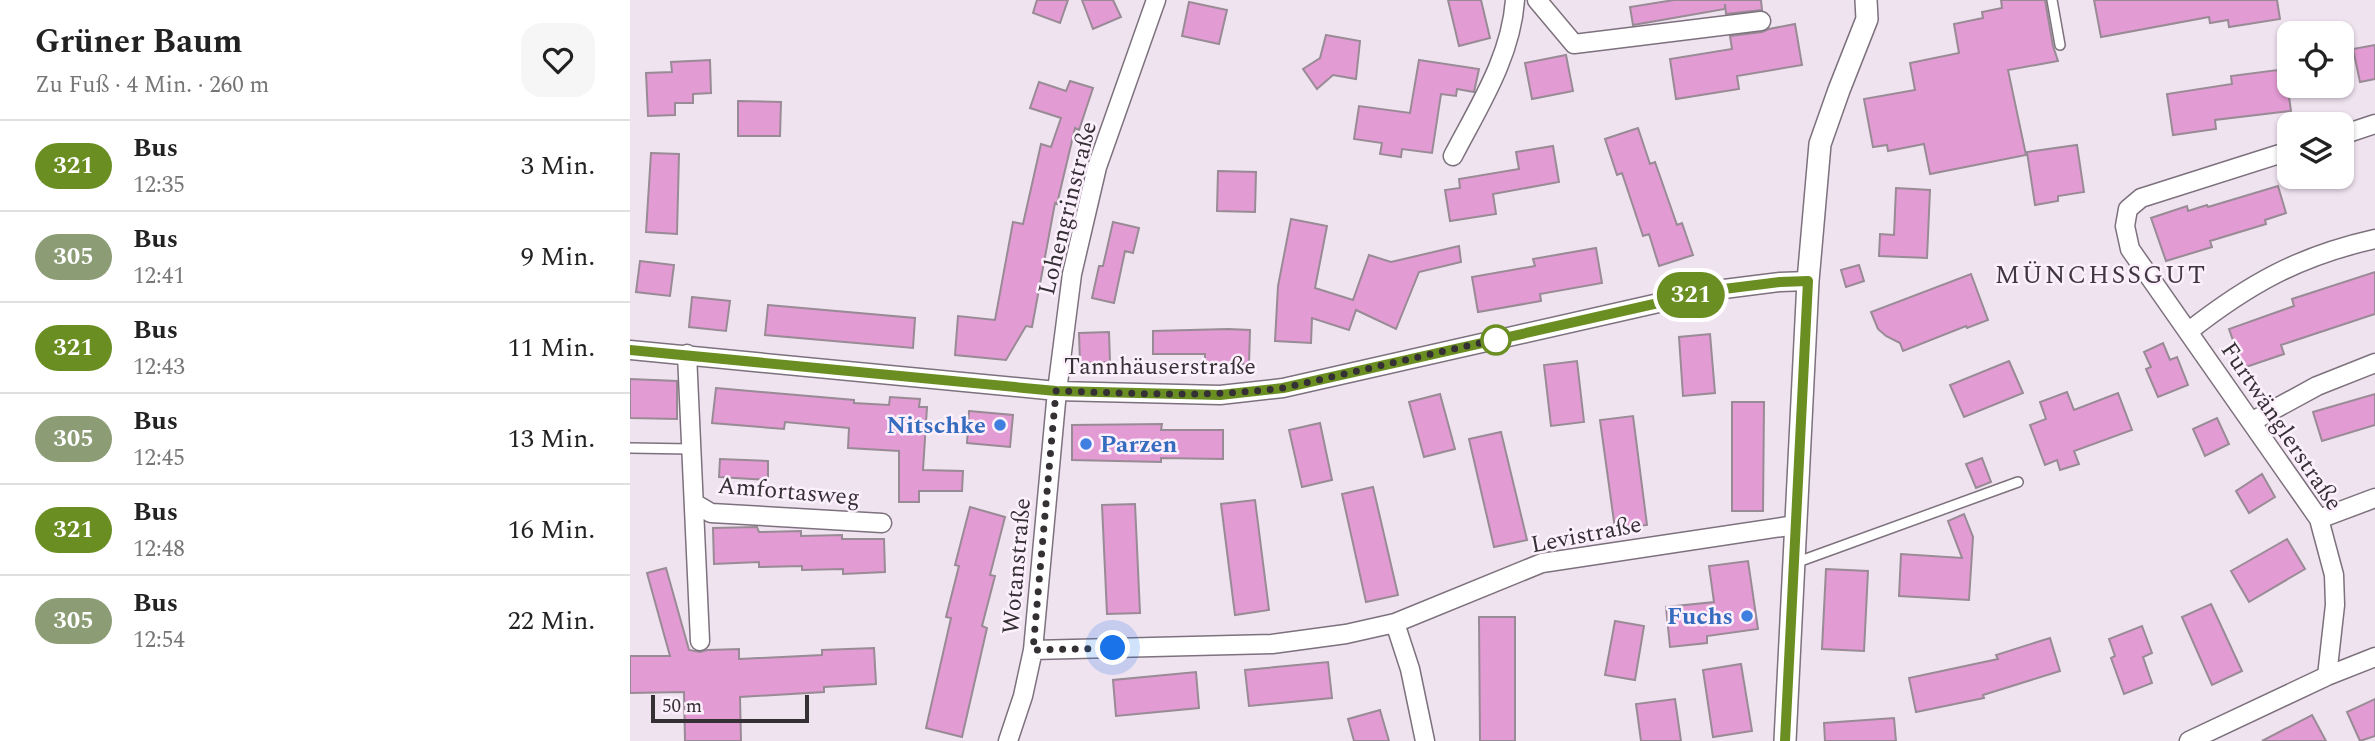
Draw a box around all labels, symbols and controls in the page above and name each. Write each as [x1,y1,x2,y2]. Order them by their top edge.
text: Grüner Baum [35,17,242,67]
map controls [2277,21,2354,189]
button: locate [2277,21,2354,98]
button: heart [521,23,595,97]
text: Zu Fuß · 4 Min. · 260 m [35,68,269,103]
button: layers [2277,112,2354,189]
street label: Lohengrinstraße [1029,118,1107,299]
text: Bus [133,128,178,168]
text: 3 Min. [521,146,595,186]
text: 321 [53,148,94,184]
text: 12:35 [133,168,185,203]
text: Bus [133,219,178,259]
text: 9 Min. [521,237,595,277]
text: 305 [53,239,94,275]
district label: MÜNCHSSGUT [1995,255,2207,295]
text: 12:41 [133,259,185,294]
line badge: 321 [1651,272,1731,318]
text: 321 [1671,277,1711,313]
text: Bus [133,310,178,350]
unlabelled marker [1481,325,1511,355]
text: 11 Min. [508,328,595,368]
text: 321 [53,330,94,366]
street label: Furtwänglerstraße [2211,335,2351,518]
street label: Tannhäuserstraße [1064,349,1256,385]
text: 12:43 [133,350,185,385]
text: Bus [133,401,178,441]
place label: Nitschke [886,408,986,444]
marker: Nitschke [992,417,1008,433]
text: 13 Min. [508,419,595,459]
text: 305 [53,421,94,457]
place label: Parzen [1100,427,1177,463]
marker: Parzen [1078,436,1094,452]
text: 12:45 [133,441,185,476]
street label: Amfortasweg [716,468,862,516]
text: Bus [133,492,178,532]
street label: Wotanstraße [993,496,1041,636]
street label: Levistraße [1528,507,1645,563]
text: 16 Min. [508,510,595,550]
text: 321 [53,512,94,548]
text: 12:48 [133,532,185,567]
text: Bus [133,583,178,623]
place label: Fuchs [1667,599,1733,635]
text: 22 Min. [508,601,595,641]
text: 305 [53,603,94,639]
marker: Fuchs [1739,608,1755,624]
text: 12:54 [133,623,185,658]
your location [1095,630,1130,665]
scale bar [651,692,808,724]
text: 50 m [662,692,702,721]

